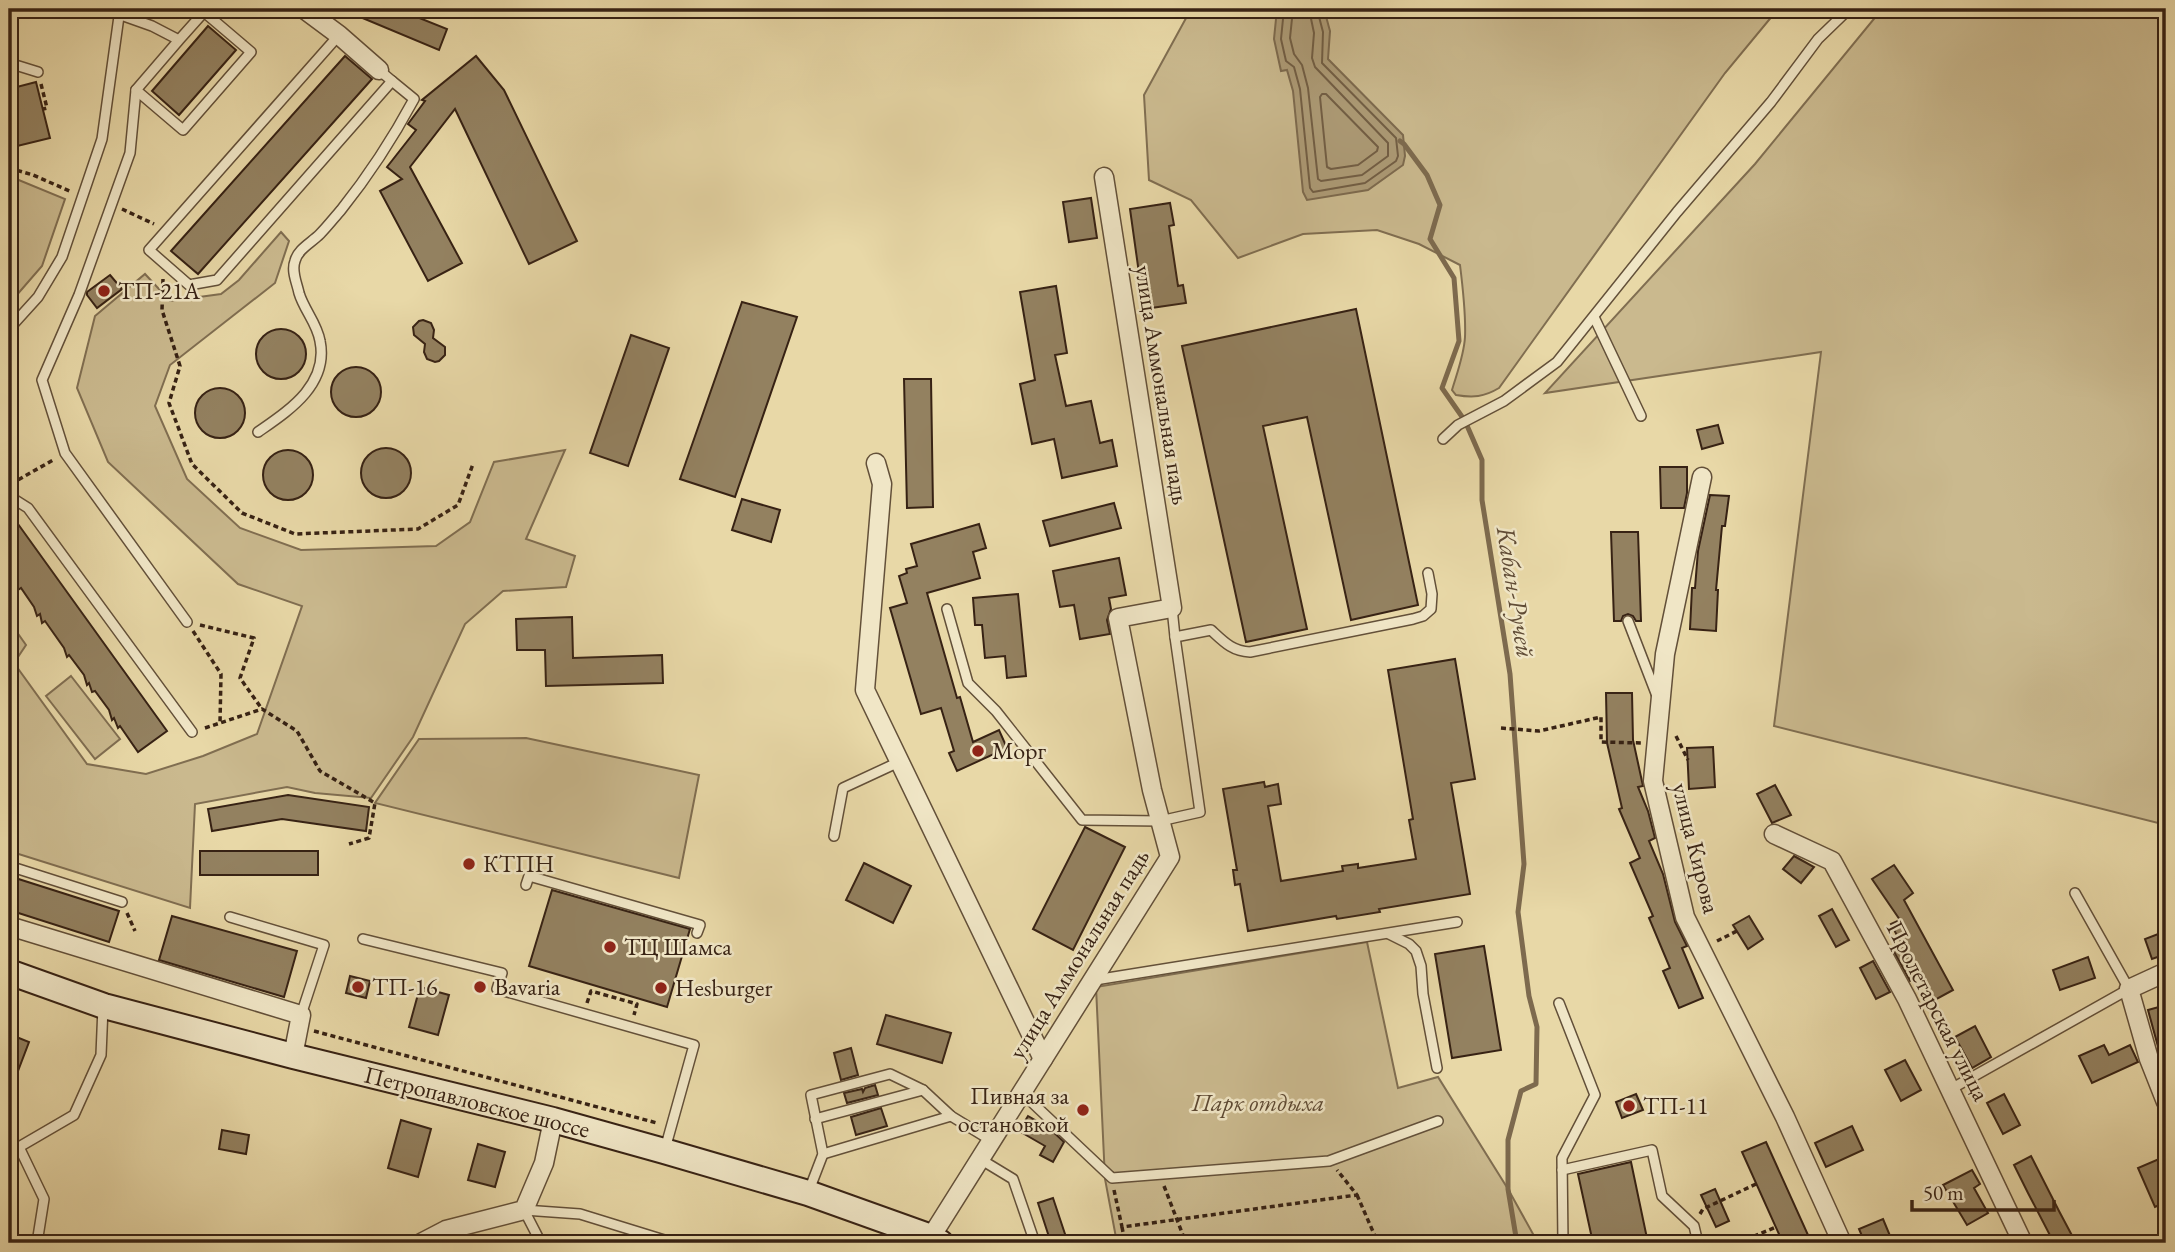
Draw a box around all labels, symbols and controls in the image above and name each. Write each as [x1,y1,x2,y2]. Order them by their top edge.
street label: улица Аммональная падь [1128,263,1197,507]
place label: ТП-21А [118,275,201,306]
marker: ТП-21А [96,283,112,299]
water label: Кабан-Ручей [1489,523,1543,660]
place label: Морг [992,735,1046,766]
marker: Морг [970,743,986,759]
street label: улица Кирова [1665,779,1728,917]
street label: улица Аммональная падь [1001,843,1156,1065]
place label: КТПН [483,848,554,879]
marker: КТПН [461,856,477,872]
street label: Пролетарская улица [1880,915,1997,1106]
place label: ТЦ Шамса [624,931,732,962]
marker: ТЦ Шамса [602,939,618,955]
place label: ТП-16 [372,971,438,1002]
place label: Bavaria [494,971,561,1002]
place label: Hesburger [675,972,772,1003]
marker: ТП-16 [350,979,366,995]
marker: Bavaria [472,979,488,995]
marker: Hesburger [653,980,669,996]
street label: Петропавловское шоссе [361,1058,593,1145]
place label: Пивная за остановкой [958,1080,1069,1139]
park label: Парк отдыха [1191,1087,1324,1118]
place label: ТП-11 [1643,1090,1709,1121]
marker: ТП-11 [1621,1098,1637,1114]
marker: Пивная за остановкой [1075,1102,1091,1118]
scale bar [1912,1168,2054,1212]
text: 50 m [1923,1179,1964,1206]

